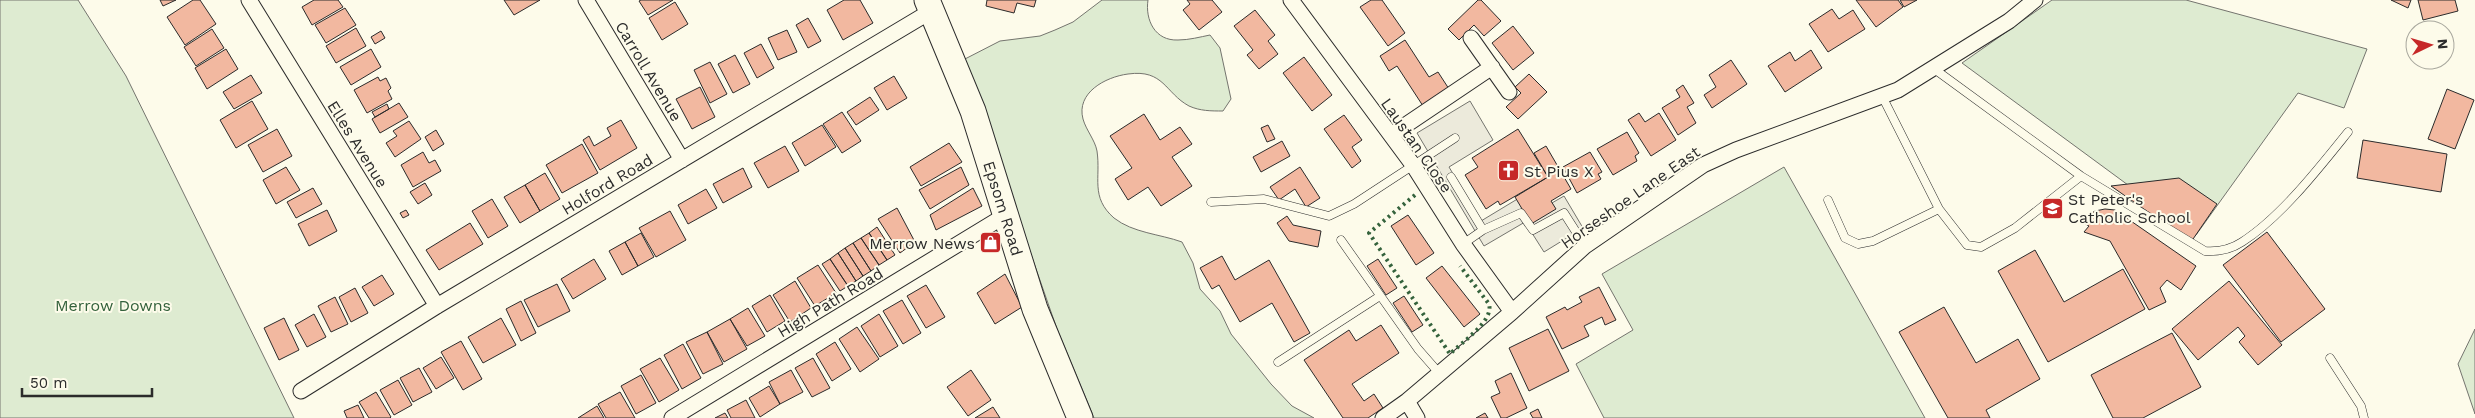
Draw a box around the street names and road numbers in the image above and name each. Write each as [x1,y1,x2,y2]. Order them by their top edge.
street label: Carroll Avenue [611,18,686,125]
street label: Laustan Close [1377,94,1456,196]
street label: Elles Avenue [323,97,392,191]
street label: Horseshoe Lane East [1557,142,1704,253]
street label: Holford Road [558,150,656,219]
street label: Epsom Road [979,159,1027,258]
street label: High Path Road [774,264,886,341]

